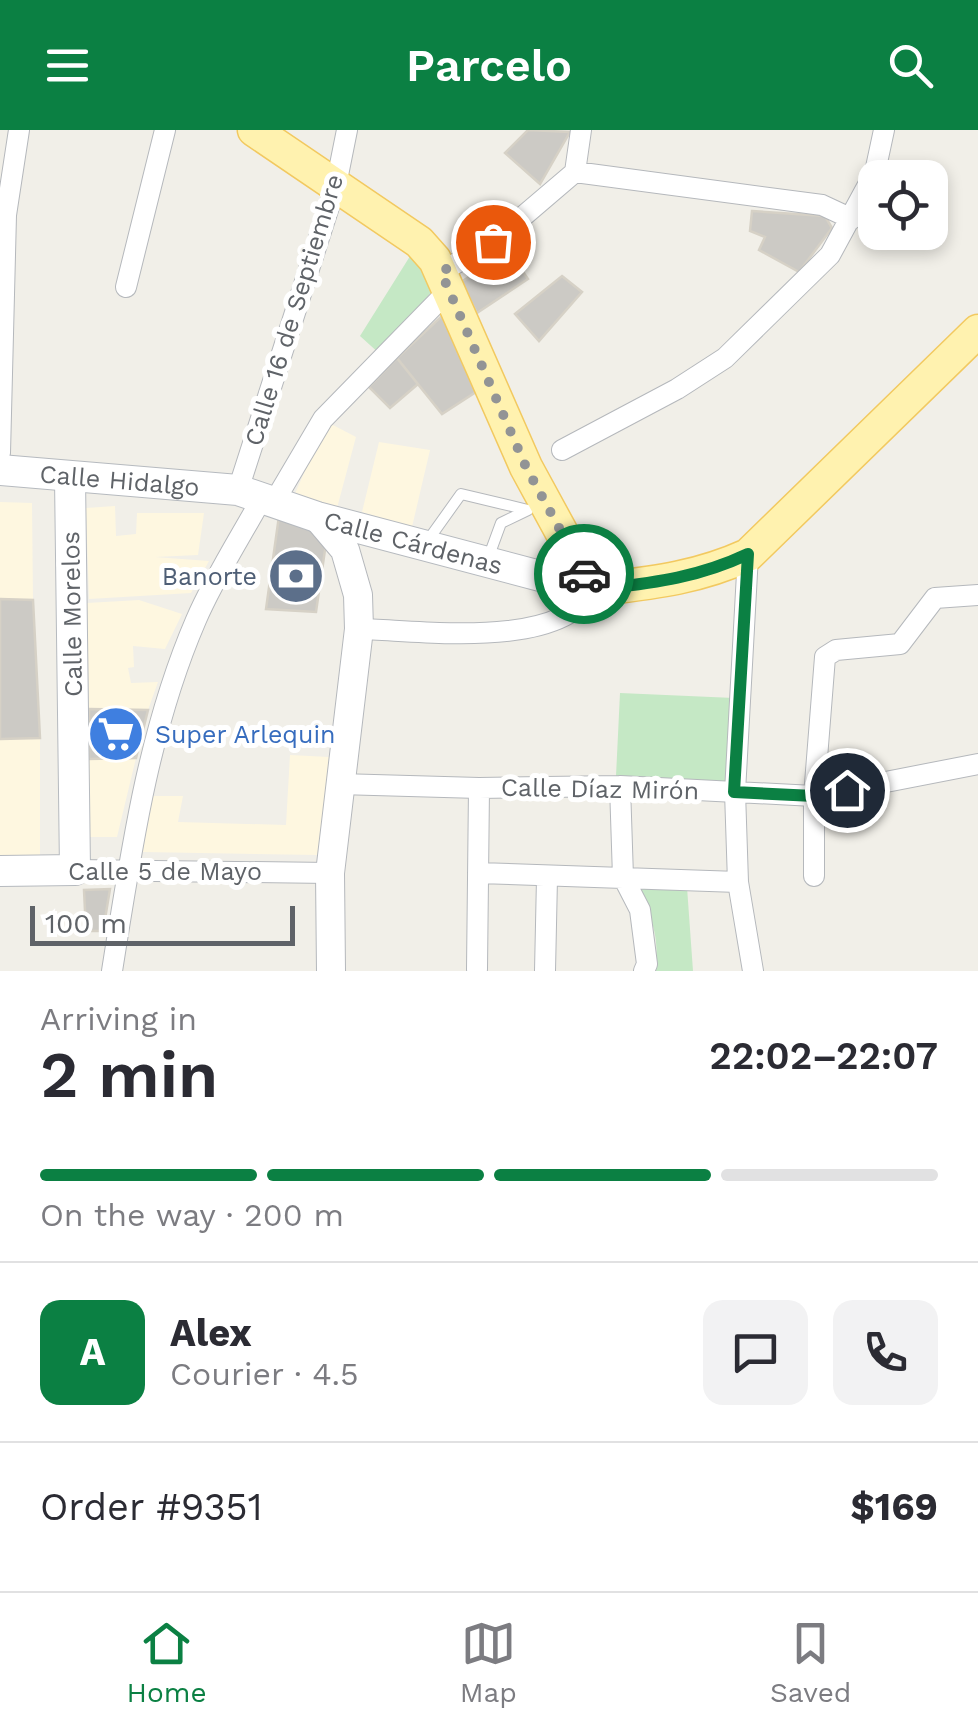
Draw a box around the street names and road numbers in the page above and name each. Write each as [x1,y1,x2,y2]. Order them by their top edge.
street label: Calle 16 de Septiembre [239,171,349,449]
street label: Calle Hidalgo [38,459,201,501]
street label: Calle Cárdenas [321,505,506,580]
street label: Calle Morelos [56,531,88,697]
street label: Calle Díaz Mirón [501,773,699,805]
street label: Calle 5 de Mayo [68,857,262,886]

